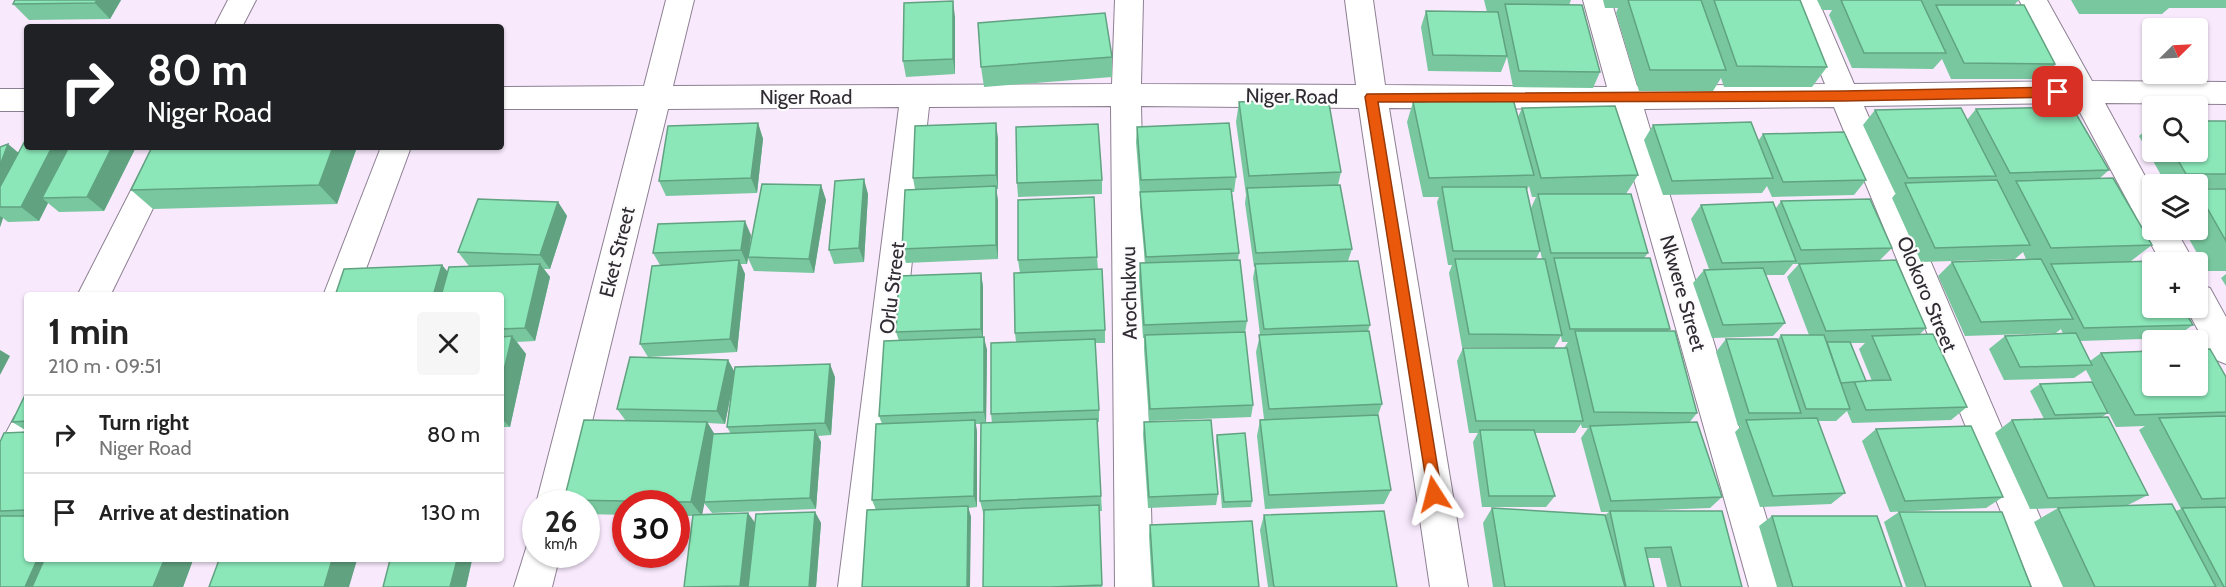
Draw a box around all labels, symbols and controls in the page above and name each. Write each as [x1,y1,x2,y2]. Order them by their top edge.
north arrow [2142,18,2208,84]
map controls [2142,18,2208,396]
text: 80 m [147,44,248,96]
icon: right [48,48,126,126]
pin [2032,66,2083,117]
icon: arrive [2041,75,2074,108]
street label: Niger Road [1246,83,1338,109]
street label: Niger Road [760,85,852,109]
text: Niger Road [147,96,272,129]
button: search [2142,96,2208,162]
button: layers [2142,174,2208,240]
street label: Eket Street [594,204,640,300]
street label: Nkwere Street [1655,232,1711,354]
street label: Olokoro Street [1892,233,1962,356]
street label: Orlu Street [874,240,910,335]
street label: Arochukwu [1116,246,1142,340]
button: + [2142,252,2208,318]
text: 1 min [48,309,129,353]
button: close [417,312,480,375]
button: − [2142,330,2208,396]
text: 210 m · 09:51 [48,354,162,378]
text: Turn right [99,409,189,436]
icon: right [48,418,81,451]
text: 80 m [427,421,480,448]
text: Niger Road [99,436,192,460]
position arrow [1402,462,1466,526]
speed limit sign: 30 [612,490,690,568]
icon: arrive [48,496,81,529]
text: Arrive at destination [99,499,289,526]
text: 130 m [421,499,480,526]
text: 26 [545,503,577,540]
text: km/h [545,535,577,553]

